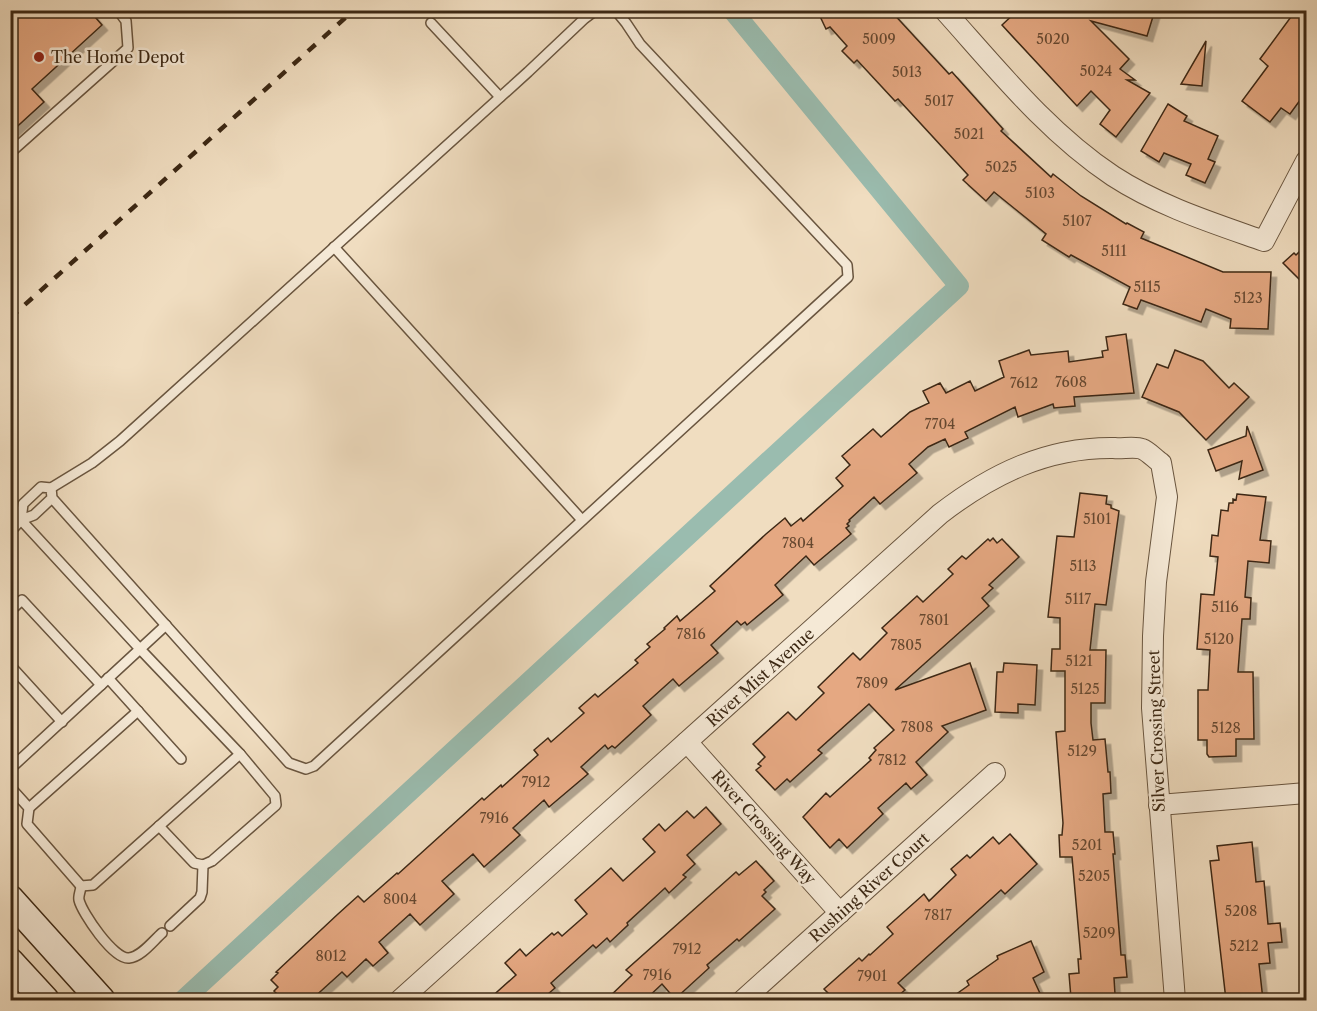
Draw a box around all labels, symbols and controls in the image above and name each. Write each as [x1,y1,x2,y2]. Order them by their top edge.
house number: 5009 [862,30,896,48]
house number: 5020 [1036,30,1070,48]
place label: The Home Depot [51,47,185,67]
marker: The Home Depot [32,50,46,64]
house number: 5024 [1080,62,1112,80]
house number: 5013 [892,63,922,81]
house number: 5017 [924,92,954,110]
house number: 5021 [954,125,984,143]
house number: 5025 [985,158,1017,176]
house number: 5103 [1025,184,1055,202]
house number: 5107 [1062,212,1092,230]
house number: 5111 [1101,242,1127,260]
house number: 5115 [1134,278,1160,296]
house number: 5123 [1233,289,1263,307]
house number: 7608 [1055,373,1087,391]
house number: 7612 [1010,374,1038,392]
house number: 7704 [925,415,955,433]
house number: 5101 [1083,510,1111,528]
house number: 7804 [782,534,814,552]
house number: 5113 [1069,557,1097,575]
house number: 5117 [1065,590,1091,608]
house number: 5116 [1211,598,1239,616]
house number: 7801 [919,611,949,629]
street label: River Mist Avenue [702,623,818,731]
house number: 7816 [676,625,706,643]
house number: 5120 [1204,630,1234,648]
house number: 7805 [890,636,922,654]
street label: Silver Crossing Street [1143,649,1169,813]
house number: 5121 [1065,652,1093,670]
house number: 7809 [856,674,888,692]
house number: 5125 [1070,680,1100,698]
house number: 7808 [901,718,933,736]
house number: 5128 [1211,719,1241,737]
house number: 5129 [1067,742,1097,760]
house number: 7812 [877,751,907,769]
street label: River Crossing Way [707,766,821,889]
house number: 7912 [521,773,551,791]
house number: 7916 [479,809,509,827]
street label: Rushing River Court [805,828,933,946]
house number: 5201 [1072,836,1102,854]
house number: 5205 [1078,867,1110,885]
house number: 8004 [383,890,417,908]
house number: 5208 [1225,902,1257,920]
house number: 7817 [924,906,952,924]
house number: 5209 [1083,924,1115,942]
house number: 5212 [1229,937,1259,955]
house number: 7912 [672,940,702,958]
house number: 8012 [315,947,347,965]
house number: 7916 [642,966,672,984]
house number: 7901 [857,967,887,985]

